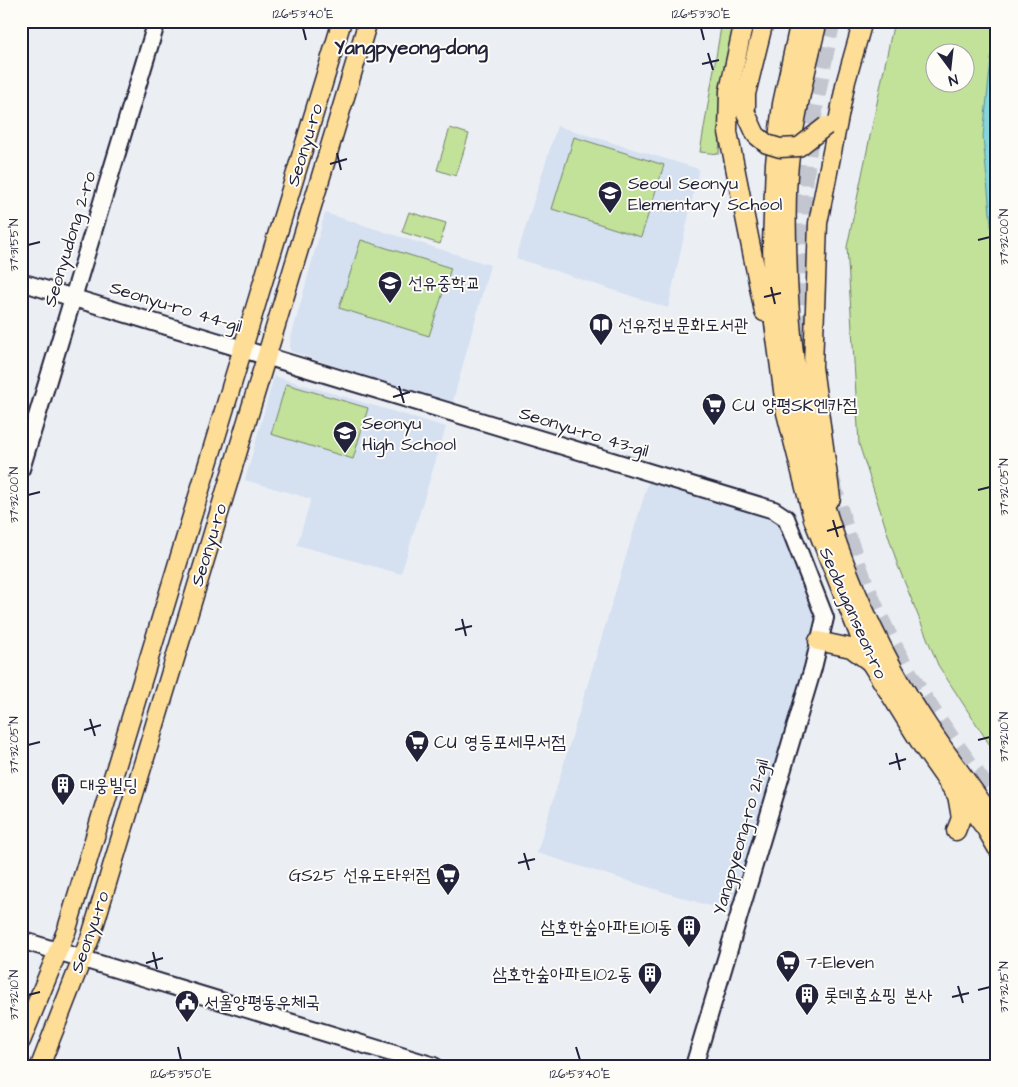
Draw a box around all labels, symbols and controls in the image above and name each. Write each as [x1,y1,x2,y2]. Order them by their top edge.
text: 126°53'40"E [273,6,333,23]
text: 126°53'30"E [672,6,730,23]
district label: Yangpyeong-dong [334,34,489,63]
north arrow [926,42,976,92]
text: N [946,69,960,90]
street label: Seonyu-ro [281,101,330,190]
street label: Seonyudong 2-ro [38,168,103,310]
place label: Seoul Seonyu Elementary School [628,171,783,218]
school or university icon: Seoul Seonyu Elementary School [597,180,623,214]
text: 37°32'00"N [996,208,1013,265]
text: 37°31'55"N [6,218,23,272]
school or university icon: 선유중학교 [377,270,403,304]
place label: 선유중학교 [408,271,480,296]
street label: Seonyu-ro 44-gil [106,275,245,340]
library icon: 선유정보문화도서관 [588,312,614,346]
place label: 선유정보문화도서관 [618,313,748,338]
supermarket icon: CU 양평SK엔카점 [701,392,727,426]
place label: CU 양평SK엔카점 [732,393,857,418]
street label: Seonyu-ro 43-gil [516,400,652,465]
place label: Seonyu High School [362,411,456,458]
school or university icon: Seonyu High School [332,420,358,454]
text: 37°32'05"N [996,458,1013,516]
text: 37°32'00"N [6,466,23,523]
street label: Seonyu-ro [185,501,234,590]
street label: Seobuganseon-ro [812,543,893,683]
text: 37°32'10"N [996,711,1013,762]
text: 37°32'05"N [6,716,23,774]
supermarket icon: CU 영등포세무서점 [404,729,430,763]
place label: CU 영등포세무서점 [434,730,566,755]
street label: Yangpyeong-ro 21-gil [707,756,776,918]
building icon: 대웅빌딩 [50,772,76,806]
place label: 대웅빌딩 [80,773,138,798]
supermarket icon: GS25 선유도타워점 [435,862,461,896]
place label: GS25 선유도타워점 [289,863,431,888]
street label: Seonyu-ro [64,888,117,977]
building icon: 삼호한숲아파트101동 [676,914,702,948]
place label: 삼호한숲아파트101동 [540,915,672,940]
supermarket icon: 7-Eleven [775,949,801,983]
place label: 7-Eleven [806,950,874,975]
building icon: 삼호한숲아파트102동 [637,961,663,995]
text: 37°32'15"N [996,961,1013,1013]
place label: 삼호한숲아파트102동 [492,962,632,987]
text: 37°32'10"N [6,969,23,1020]
building icon: 롯데홈쇼핑 본사 [794,982,820,1016]
place label: 롯데홈쇼핑 본사 [824,983,933,1008]
public building icon: 서울양평동우체국 [174,989,200,1023]
place label: 서울양평동우체국 [204,990,320,1015]
text: 126°53'50"E [150,1066,212,1083]
text: 126°53'40"E [550,1066,610,1083]

